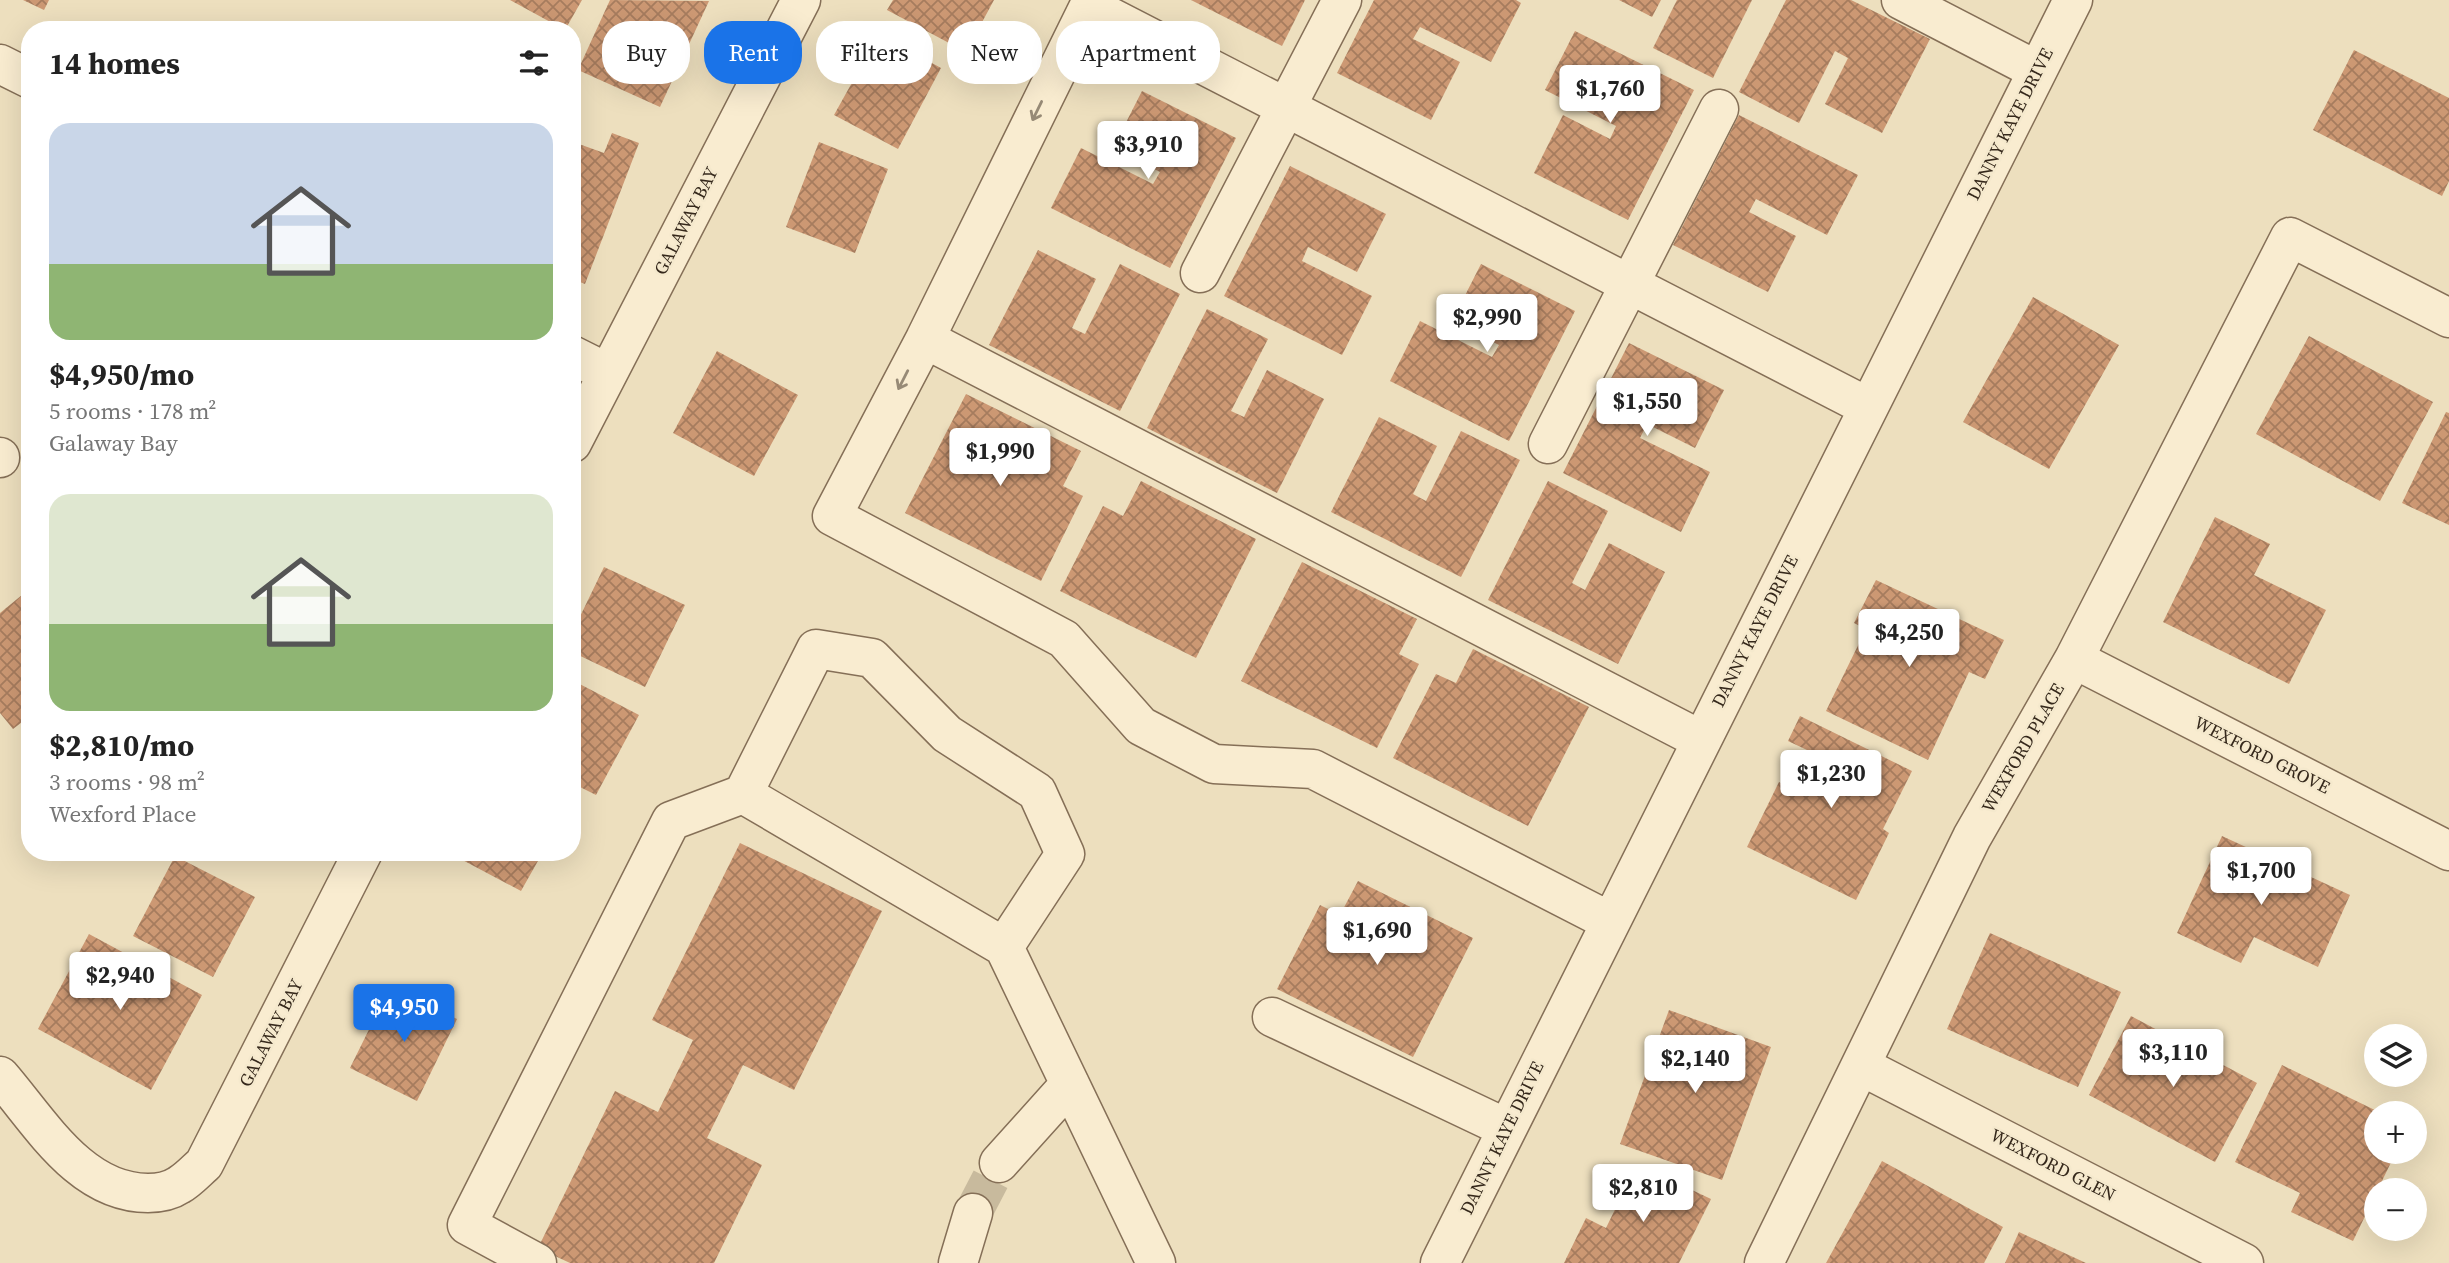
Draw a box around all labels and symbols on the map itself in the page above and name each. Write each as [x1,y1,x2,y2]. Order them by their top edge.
street label: DANNY KAYE DRIVE [1960,43,2059,204]
pin: $1,760 [1553,66,1667,125]
one-way arrow [1030,100,1043,121]
pin: $3,910 [1091,122,1205,181]
street label: GALAWAY BAY [648,162,724,279]
pin: $2,990 [1430,294,1544,354]
one-way arrow [896,369,909,390]
pin: $1,550 [1590,378,1704,438]
pin: $1,990 [943,428,1057,488]
street label: DANNY KAYE DRIVE [1705,550,1804,711]
pin: $4,250 [1852,610,1966,669]
street label: WEXFORD PLACE [1975,678,2070,817]
street label: WEXFORD GROVE [2190,709,2335,800]
pin: $1,230 [1774,750,1888,810]
pin: $1,700 [2204,848,2318,907]
pin: $1,690 [1320,908,1434,967]
pin: $2,940 [63,953,177,1012]
street label: GALAWAY BAY [233,974,309,1091]
pin: $4,950 [347,984,461,1044]
pin: $3,110 [2116,1030,2230,1089]
pin: $2,140 [1638,1036,1752,1095]
street label: DANNY KAYE DRIVE [1454,1057,1550,1219]
street label: WEXFORD GLEN [1986,1122,2120,1207]
pin: $2,810 [1586,1164,1700,1224]

